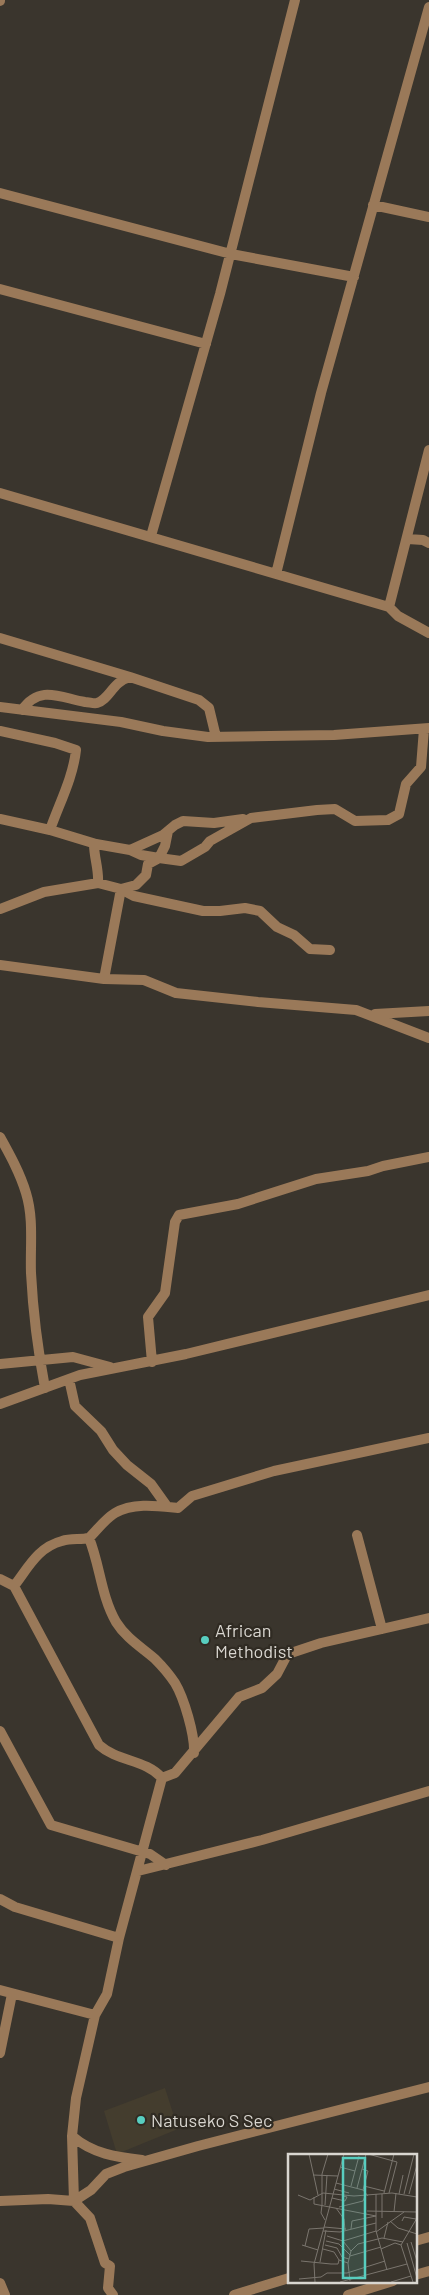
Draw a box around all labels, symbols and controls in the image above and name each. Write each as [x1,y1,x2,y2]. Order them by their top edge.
place label: African Methodist [215,1619,293,1662]
marker: African Methodist [199,1634,211,1646]
place label: Natuseko S Sec [151,2109,272,2131]
marker: Natuseko S Sec [135,2114,147,2126]
inset map [288,2154,416,2282]

